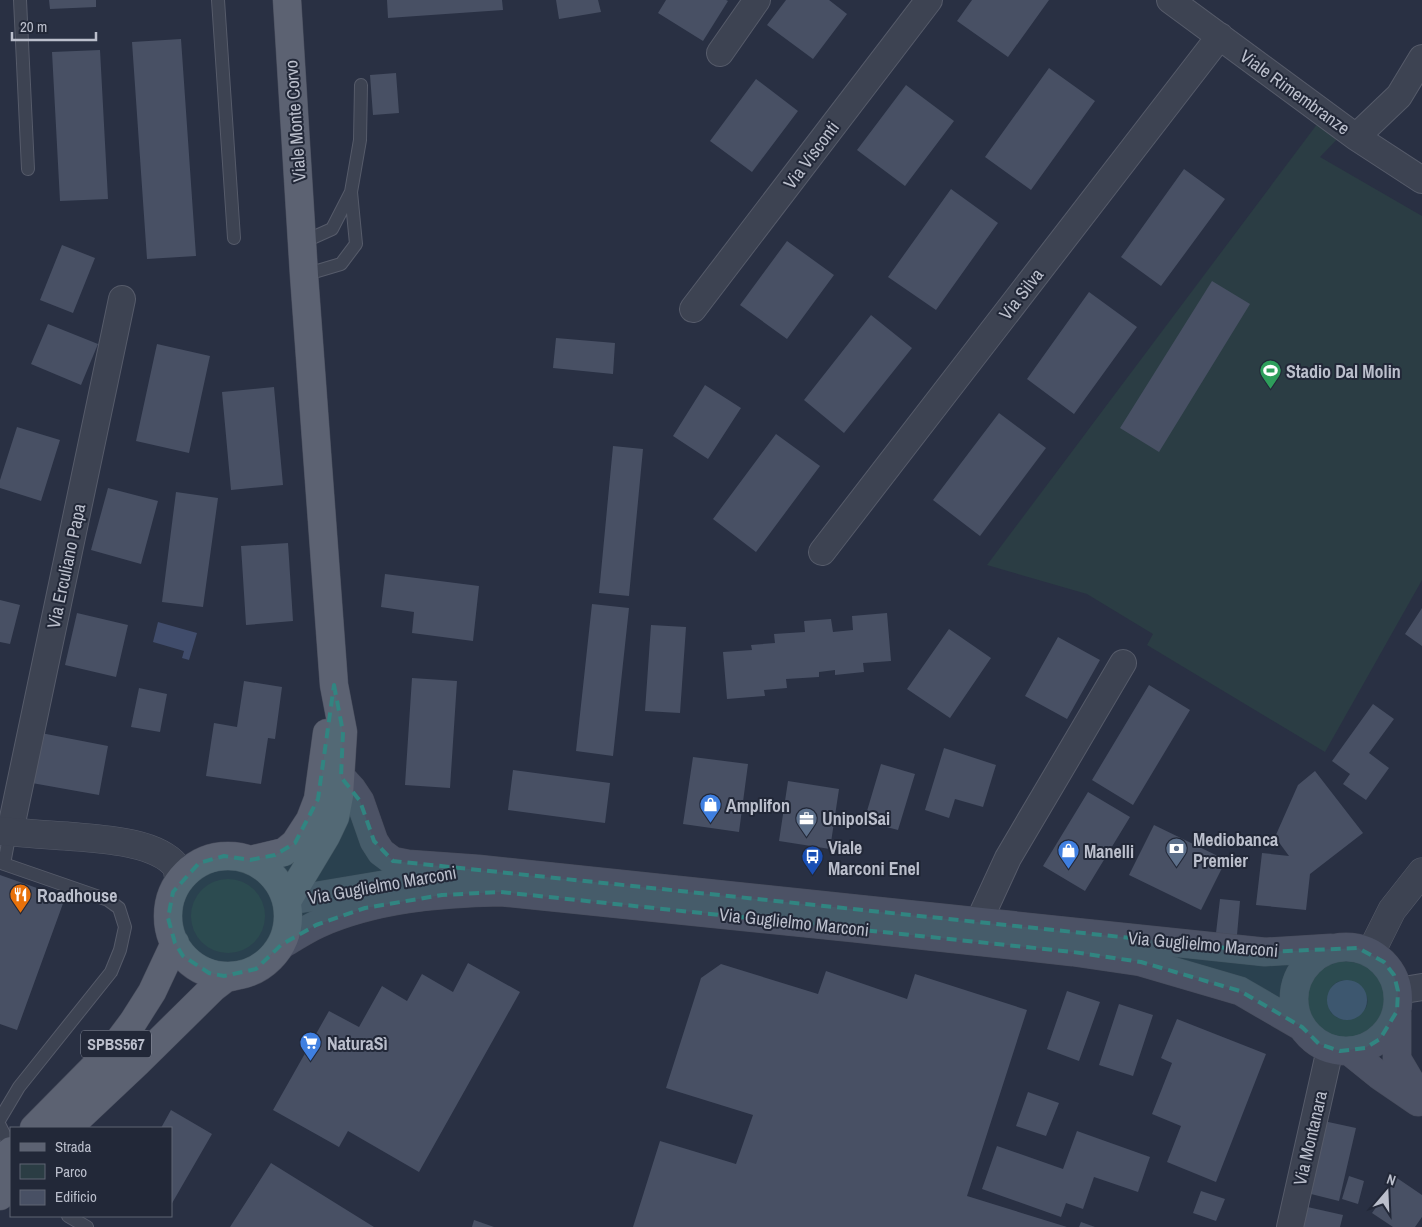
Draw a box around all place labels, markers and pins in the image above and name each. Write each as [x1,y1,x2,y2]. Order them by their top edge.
sports icon: Stadio Dal Molin [1258,359,1282,390]
place label: Stadio Dal Molin [1286,359,1401,384]
shop icon: Amplifon [698,793,722,824]
place label: Amplifon [726,793,790,818]
office icon: UnipolSai [794,806,818,837]
place label: UnipolSai [822,806,890,831]
place label: Mediobanca Premier [1193,827,1279,873]
place label: Viale Marconi Enel [828,835,920,881]
bank icon: Mediobanca Premier [1165,837,1189,868]
shop icon: Manelli [1056,839,1080,870]
place label: Manelli [1084,839,1134,864]
bus stop icon: Viale Marconi Enel [800,845,824,876]
restaurant icon: Roadhouse [9,883,33,914]
place label: Roadhouse [37,883,117,908]
supermarket icon: NaturaSì [299,1031,323,1062]
place label: NaturaSì [327,1031,388,1056]

